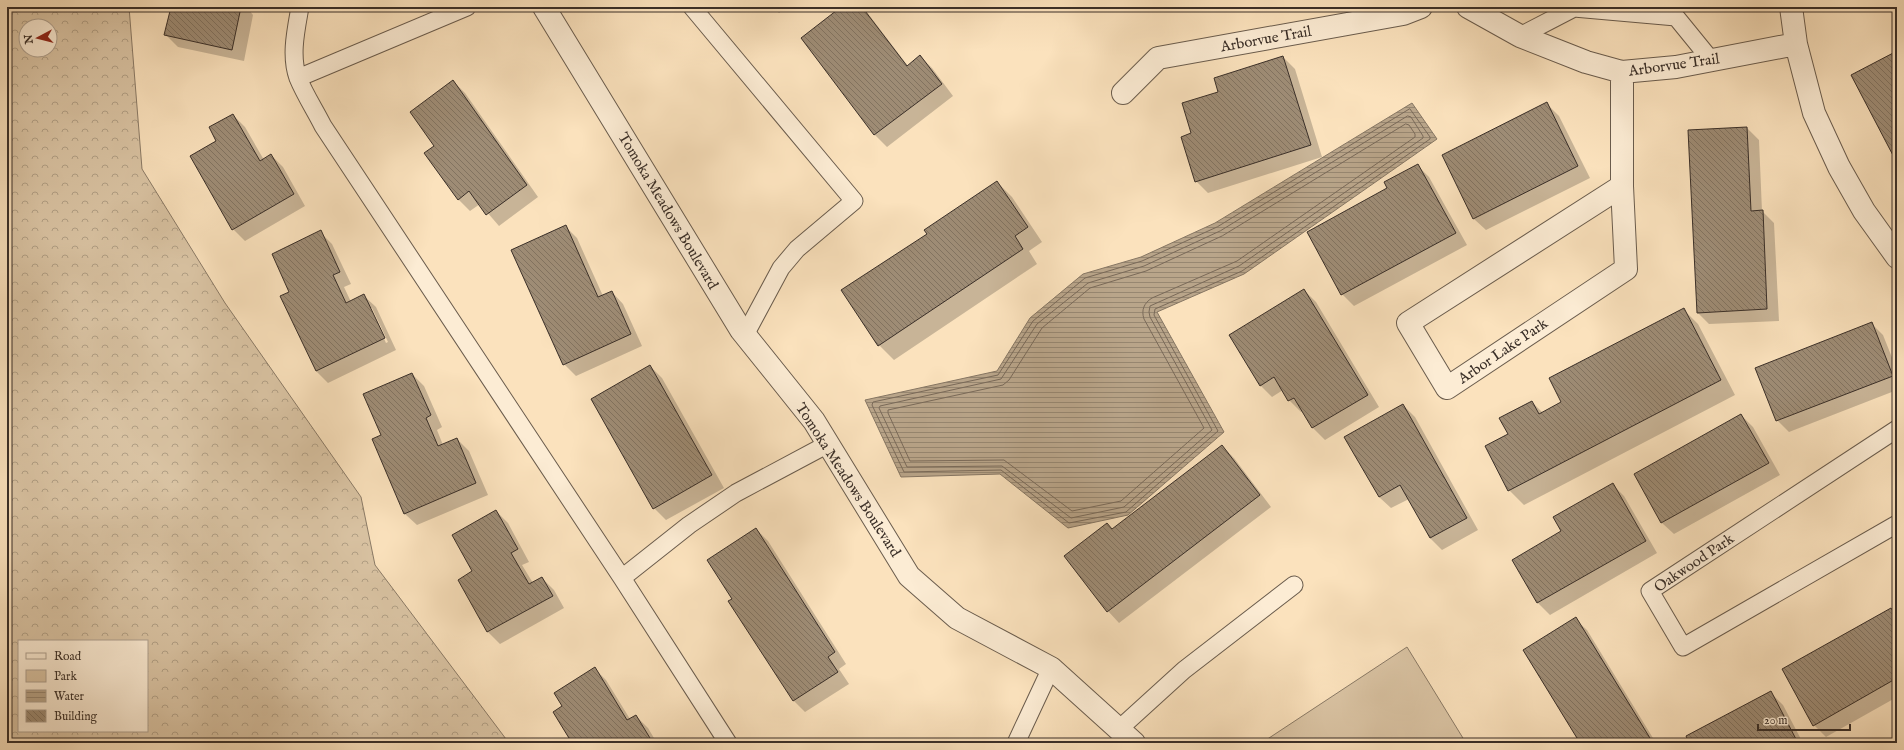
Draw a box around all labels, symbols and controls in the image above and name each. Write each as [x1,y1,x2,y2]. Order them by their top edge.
north arrow [18,18,58,58]
street label: Arborvue Trail [1218,22,1314,56]
text: N [21,33,37,46]
street label: Arborvue Trail [1626,49,1722,81]
street label: Tomoka Meadows Boulevard [614,129,723,294]
street label: Arbor Lake Park [1454,313,1552,389]
street label: Tomoka Meadows Boulevard [791,399,906,561]
street label: Oakwood Park [1650,529,1738,597]
legend [18,640,148,732]
text: Road [54,649,82,664]
text: Park [54,669,77,684]
text: Water [54,689,85,704]
scale bar [1758,706,1850,732]
text: Building [54,709,98,724]
text: 20 m [1764,713,1787,728]

